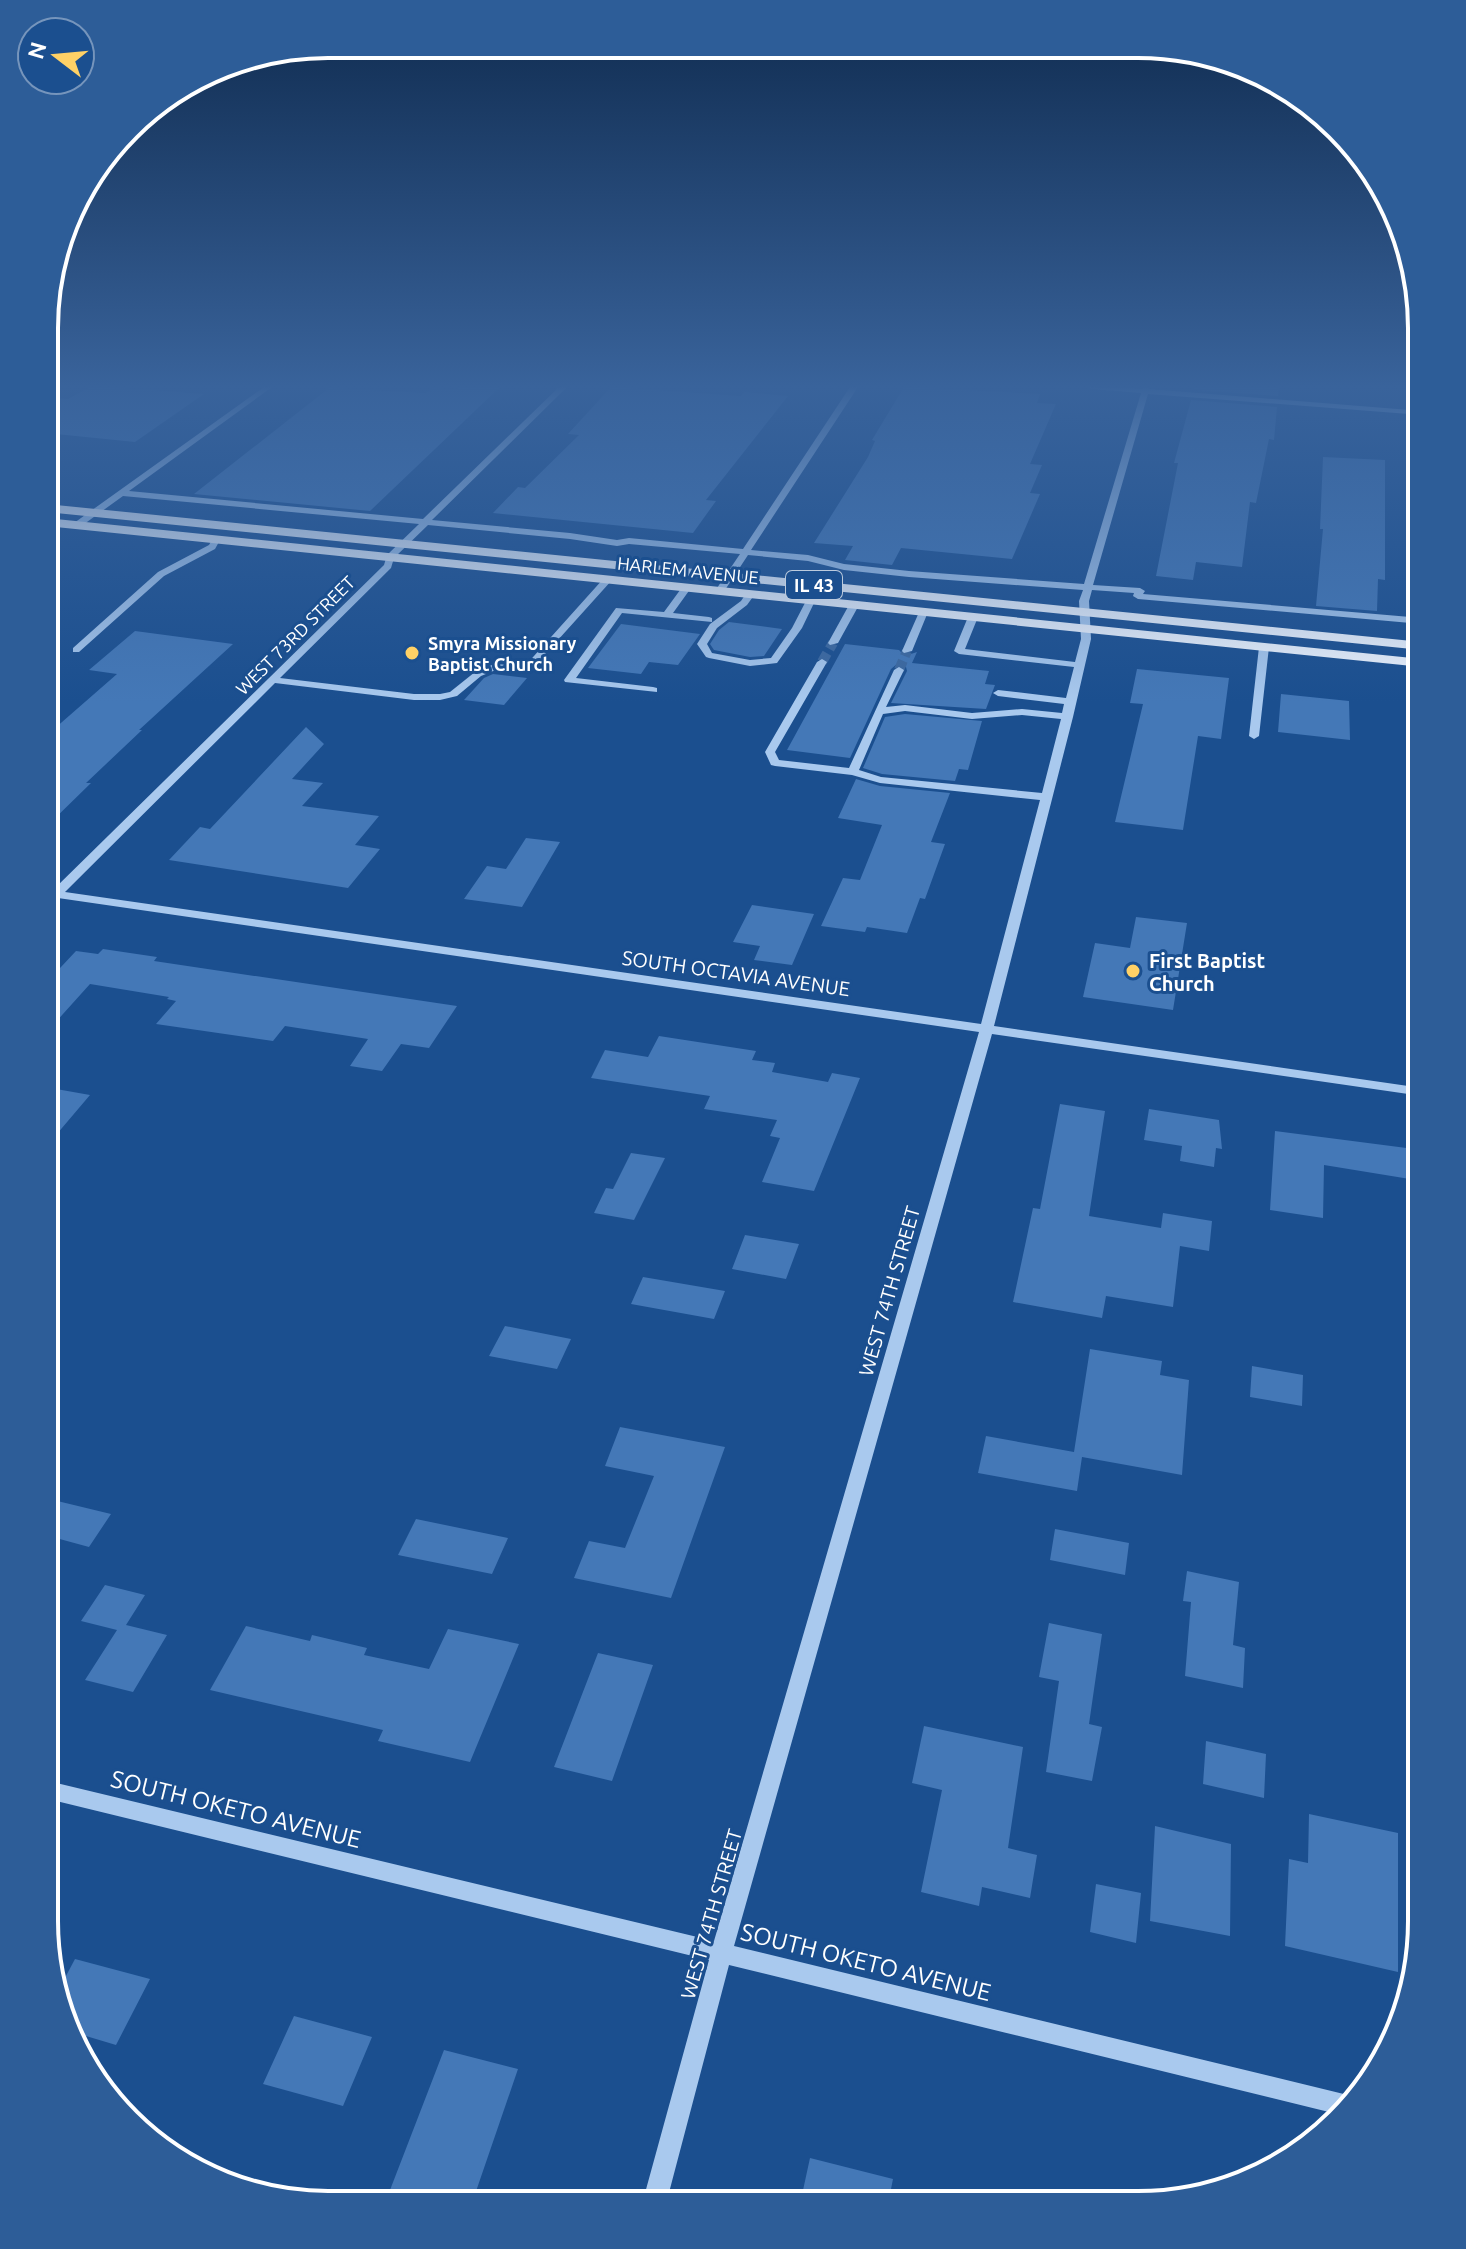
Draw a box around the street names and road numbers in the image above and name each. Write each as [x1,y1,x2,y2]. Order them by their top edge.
street label: HARLEM AVENUE [616,553,760,587]
road number: IL 43 [786,571,842,599]
street label: WEST 73RD STREET [232,572,358,698]
street label: SOUTH OCTAVIA AVENUE [621,946,851,1000]
street label: WEST 74TH STREET [854,1203,924,1379]
street label: SOUTH OKETO AVENUE [108,1765,364,1853]
street label: WEST 74TH STREET [676,1826,746,2002]
street label: SOUTH OKETO AVENUE [738,1918,994,2006]

